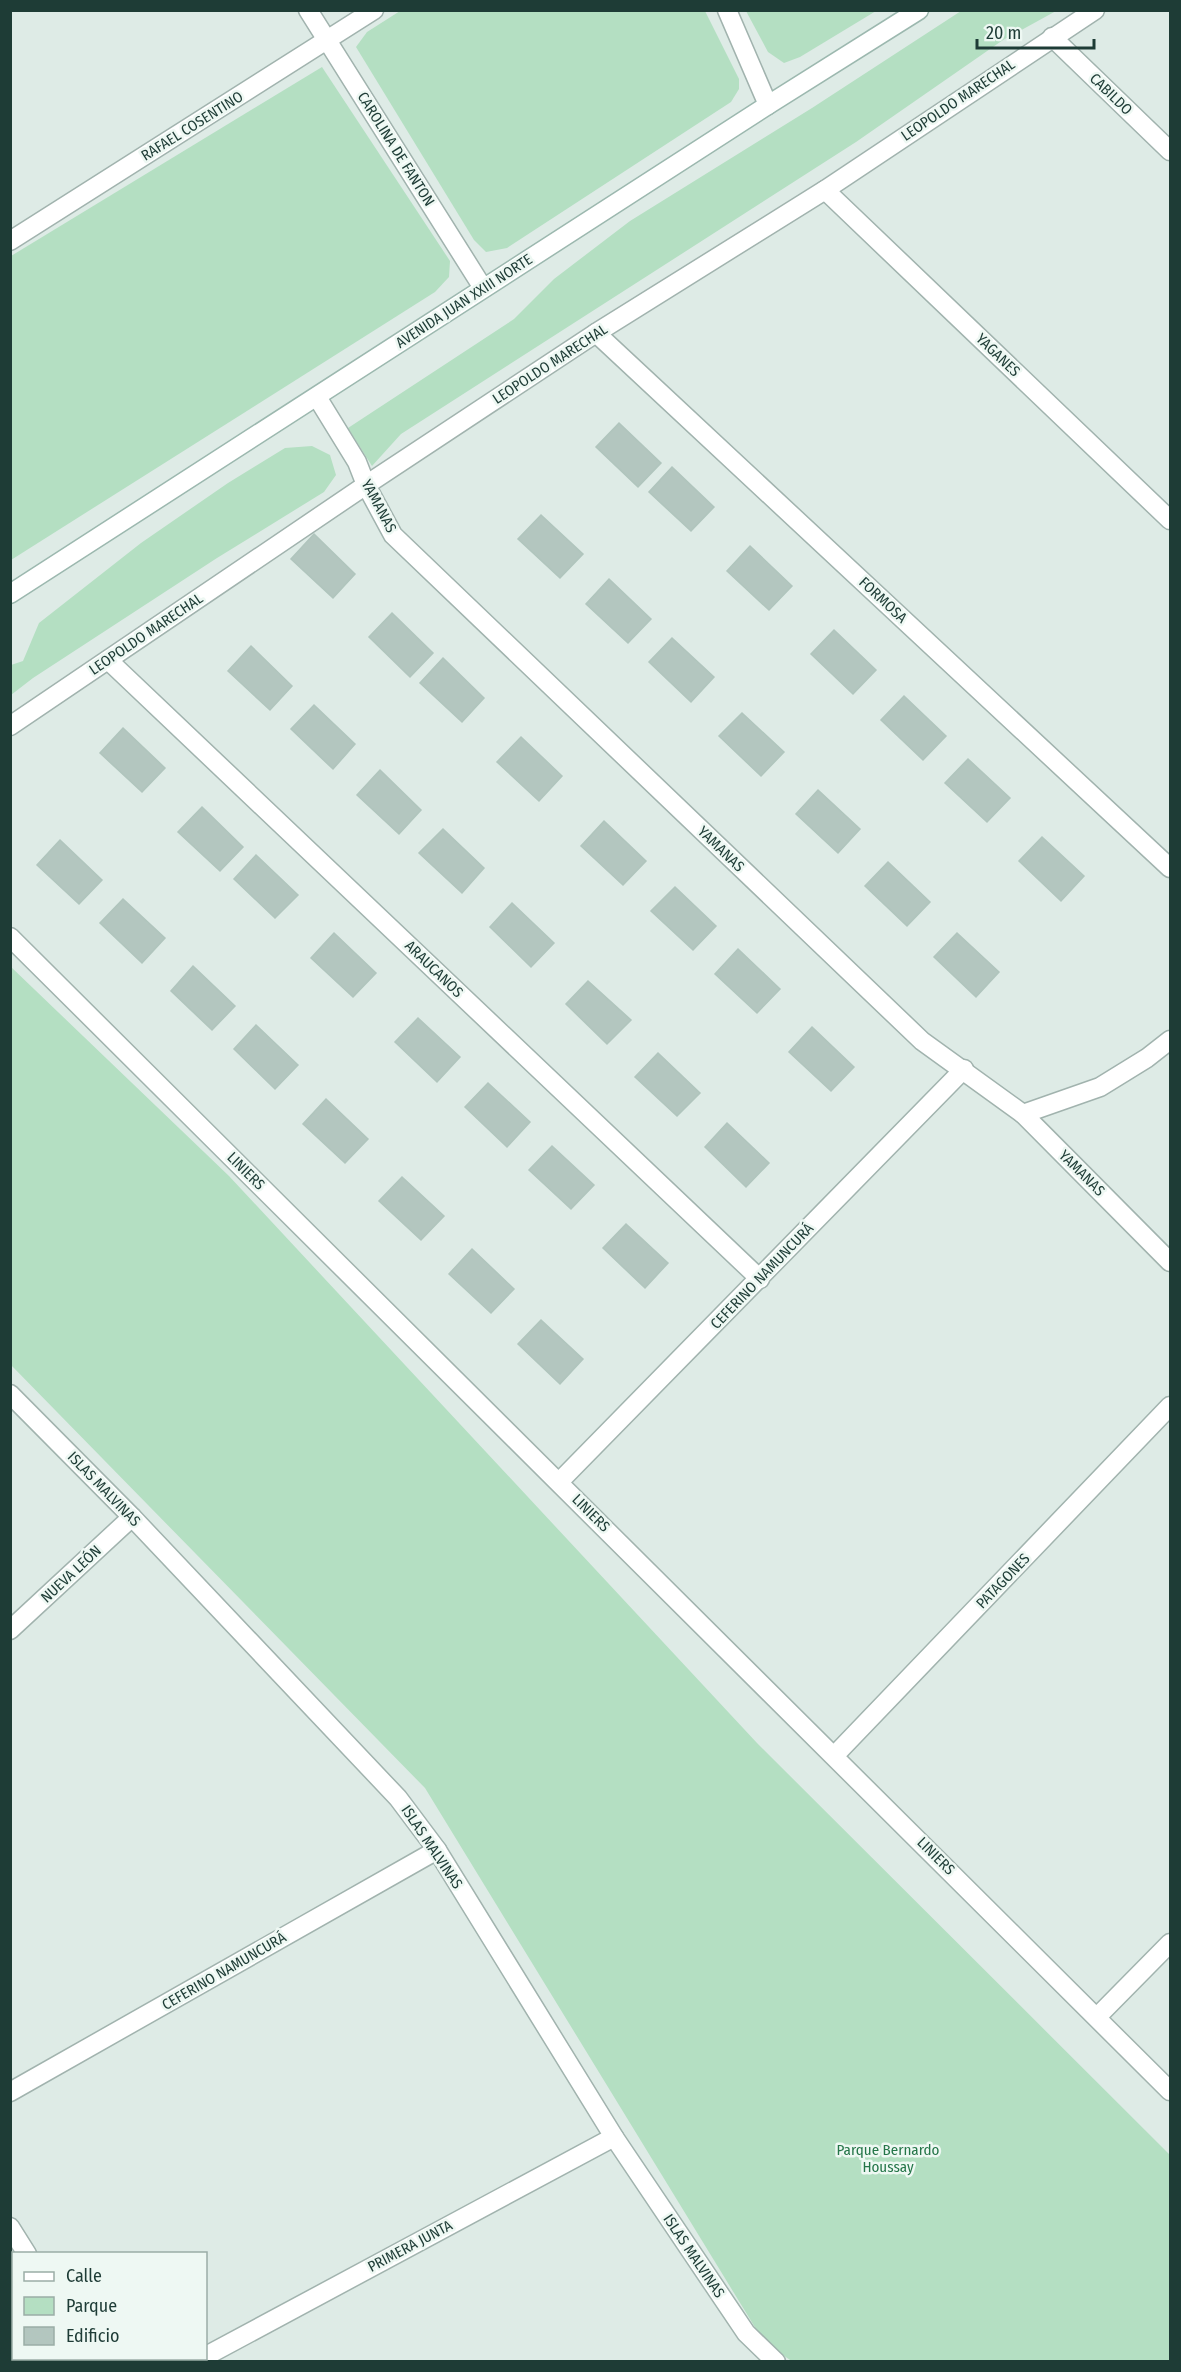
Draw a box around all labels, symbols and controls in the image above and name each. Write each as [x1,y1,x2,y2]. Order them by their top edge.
scale bar [977,12,1094,50]
text: 20 m [986,22,1021,44]
street label: LEOPOLDO MARECHAL [898,55,1019,145]
street label: CABILDO [1086,69,1136,119]
street label: RAFAEL COSENTINO [138,87,246,165]
street label: CAROLINA DE FANTON [354,89,438,209]
street label: AVENIDA JUAN XXIII NORTE [392,250,536,352]
street label: LEOPOLDO MARECHAL [489,320,611,408]
street label: YAGANES [972,330,1024,380]
street label: YAMANAS [358,476,400,536]
street label: FORMOSA [855,573,911,627]
street label: LEOPOLDO MARECHAL [86,589,207,679]
street label: YAMANAS [694,823,748,875]
street label: ARAUCANOS [401,937,467,1001]
street label: YAMANAS [1055,1146,1109,1200]
street label: LINIERS [223,1148,269,1194]
street label: CEFERINO NAMUNCURÁ [707,1219,817,1333]
street label: ISLAS MALVINAS [64,1448,144,1530]
street label: LINIERS [568,1490,614,1536]
street label: NUEVA LEÓN [37,1542,105,1606]
street label: PATAGONES [972,1550,1034,1612]
street label: ISLAS MALVINAS [397,1802,467,1892]
street label: LINIERS [913,1833,959,1879]
street label: CEFERINO NAMUNCURÁ [159,1928,289,2014]
park label: Parque Bernardo Houssay [837,2141,940,2176]
street label: ISLAS MALVINAS [659,2211,729,2301]
street label: PRIMERA JUNTA [365,2216,456,2276]
legend [12,2252,207,2360]
text: Calle [66,2265,102,2287]
text: Parque [66,2295,117,2317]
text: Edificio [66,2325,119,2347]

